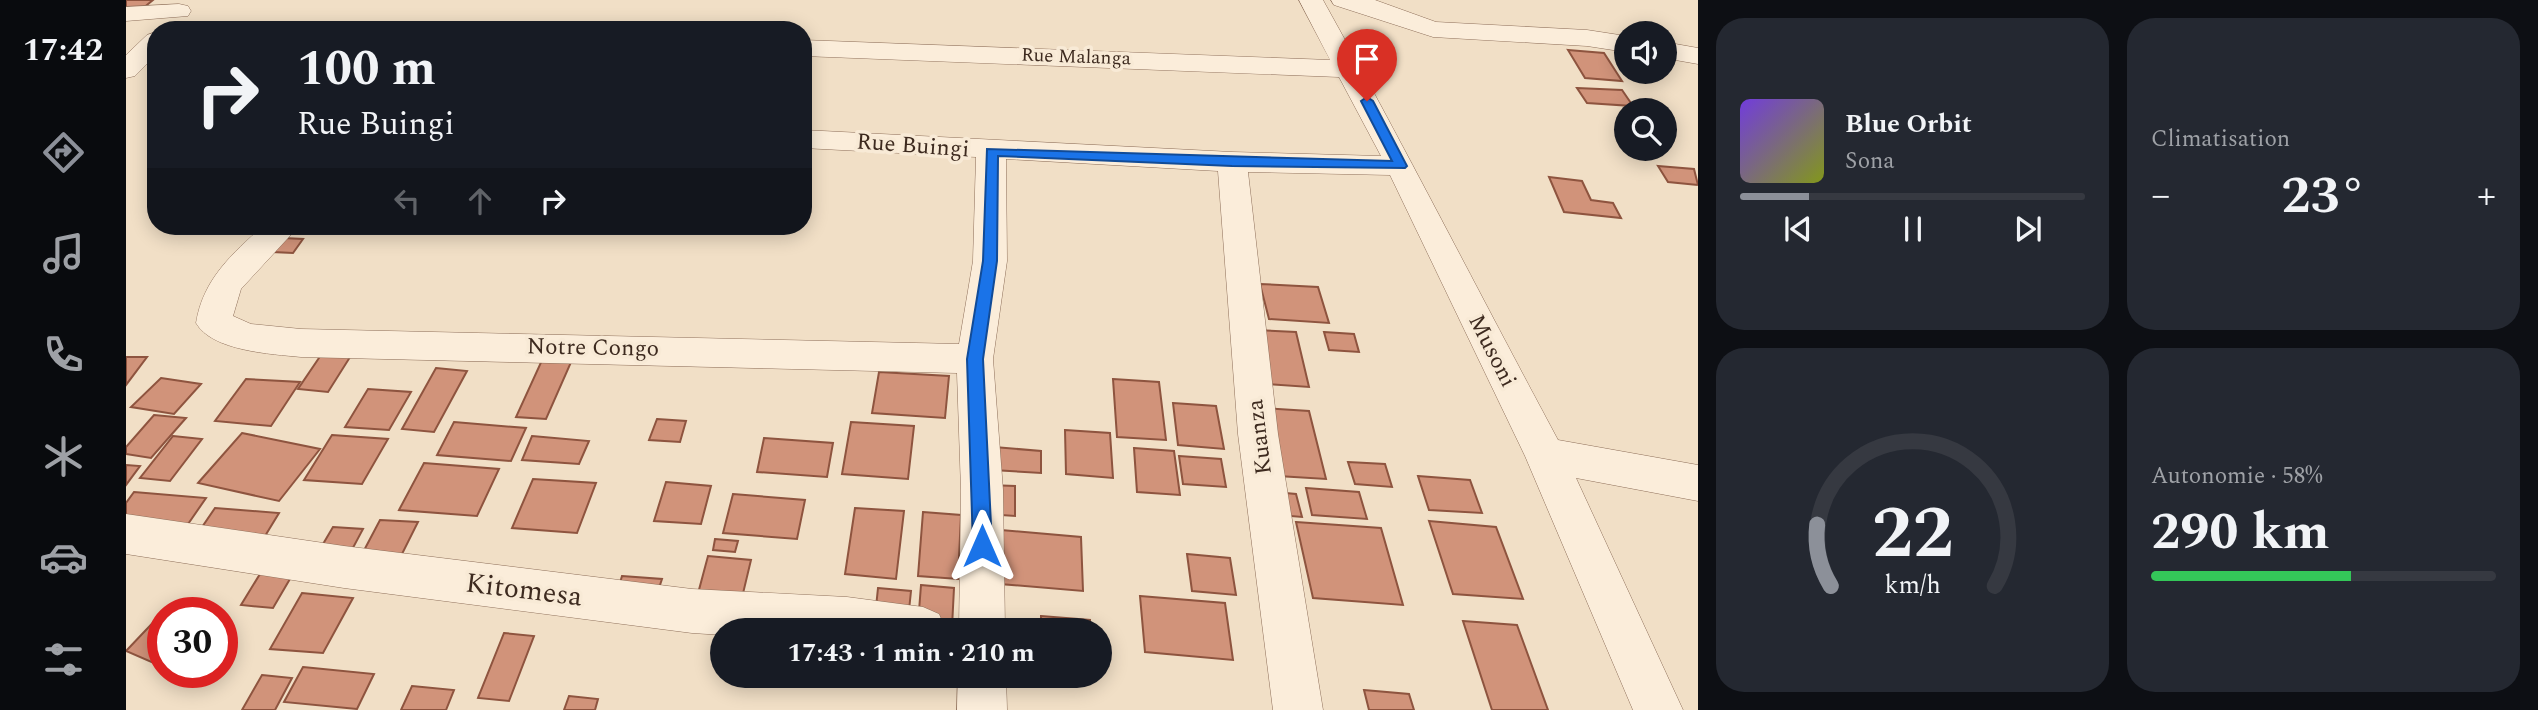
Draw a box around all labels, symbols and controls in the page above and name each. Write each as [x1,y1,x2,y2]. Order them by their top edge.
map controls [1614,21,1677,161]
button: sound [1614,21,1677,84]
text: 17:42 [23,26,103,75]
pin [1337,29,1397,101]
text: 100 m [297,32,436,107]
icon: arrive [1348,40,1386,78]
street label: Rue Malanga [1021,41,1132,73]
icon: right [182,49,273,140]
button: search [1614,98,1677,161]
text: Rue Buingi [297,100,455,149]
text: Blue Orbit [1845,104,1972,144]
text: Climatisation [2151,122,2290,157]
street label: Rue Buingi [855,125,971,167]
icon: directions [39,128,88,177]
text: Sona [1845,144,1895,179]
text: 23° [2281,157,2366,236]
text: − [2151,167,2170,225]
text: + [2477,167,2496,225]
icon: left [388,182,426,220]
icon: ahead [461,182,499,220]
icon: right [534,182,572,220]
icon: previous [1779,210,1817,248]
icon: pause [1894,210,1932,248]
icon: next [2009,210,2047,248]
icon: music [39,229,88,278]
street label: Musoni [1459,308,1525,394]
street label: Notre Congo [527,329,659,367]
icon: phone [39,330,88,379]
street label: Kuanza [1238,397,1282,477]
icon: climate [39,432,88,481]
text: Autonomie · 58% [2151,459,2323,494]
text: 22 [1872,479,1953,590]
text: 290 km [2151,493,2330,572]
position arrow [945,509,1019,583]
icon: car [39,533,88,582]
street label: Kitomesa [463,562,585,619]
text: km/h [1884,567,1941,605]
speed limit sign: 30 [147,597,238,688]
text: 17:43 · 1 min · 210 m [787,633,1035,673]
icon: filters [39,635,88,684]

